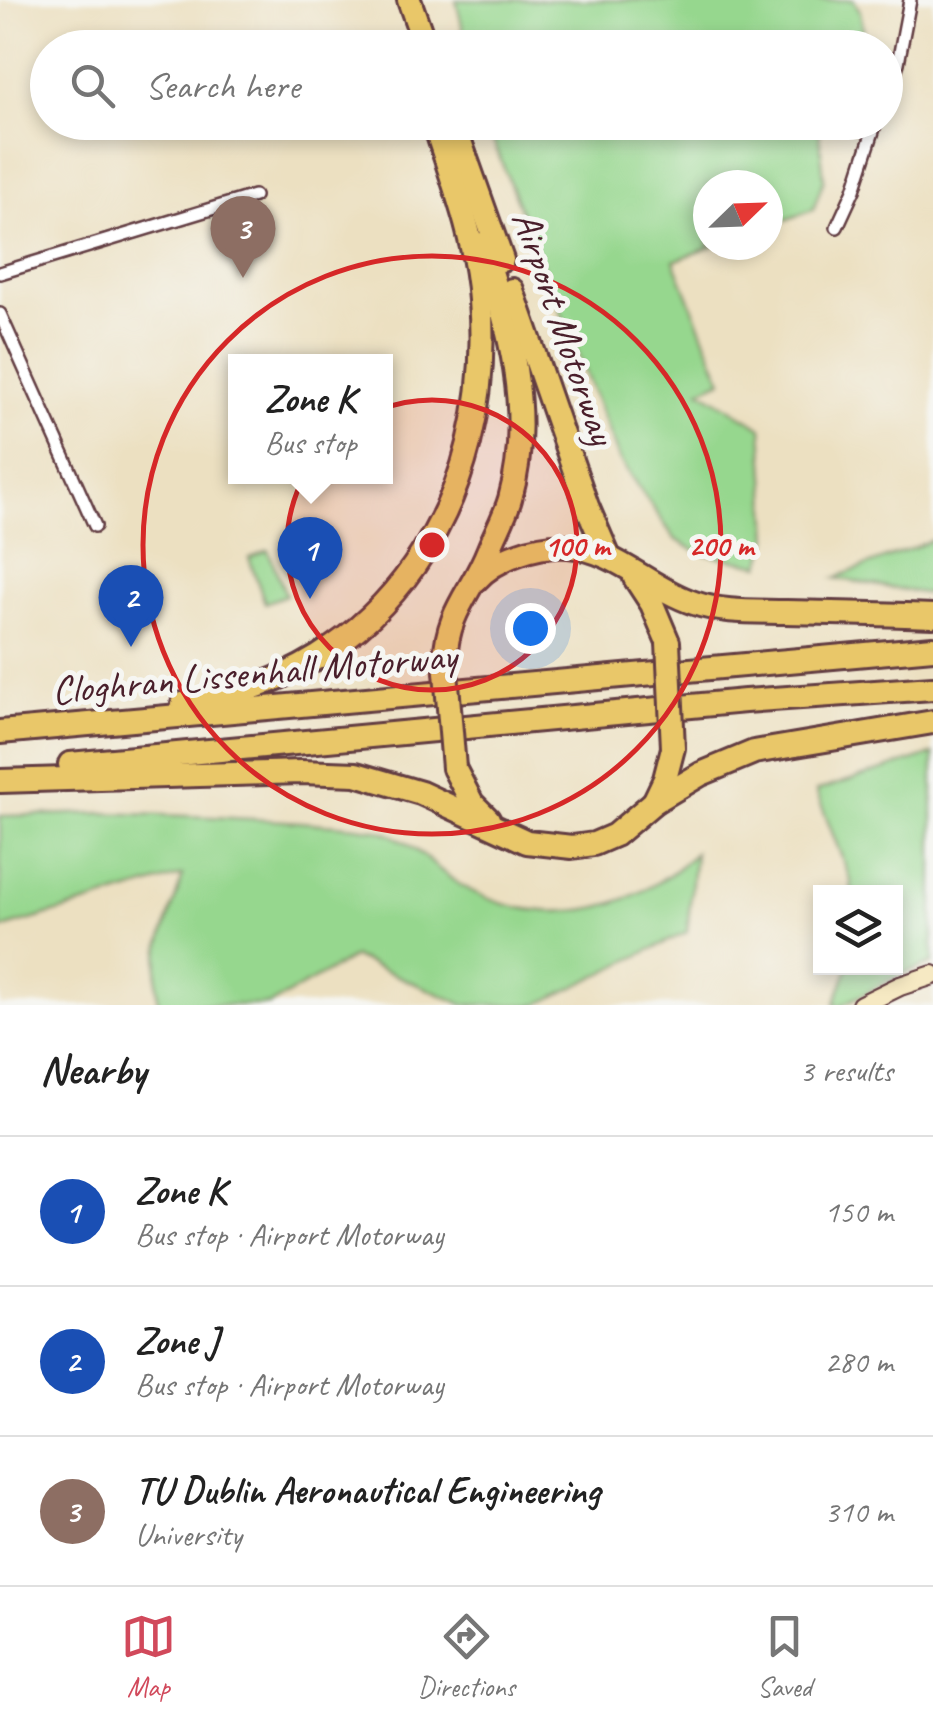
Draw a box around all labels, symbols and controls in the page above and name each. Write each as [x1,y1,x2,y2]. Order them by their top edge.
search box [30,30,903,140]
icon: search [65,58,120,113]
text: Search here [145,62,300,109]
north arrow [693,170,783,260]
pin: 3 [210,196,276,278]
street label: Airport Motorway [501,204,628,453]
popup [228,354,393,484]
text: Zone K [264,375,355,422]
text: Bus stop [264,422,357,463]
pin: 1 [278,516,342,599]
centre of rings [414,527,450,563]
text: 100 m [545,527,612,565]
text: 200 m [689,527,756,565]
pin: 2 [98,564,164,647]
your location [505,603,556,654]
street label: Cloghran Lissenhall Motorway [50,630,462,716]
map controls [813,885,903,975]
button: layers [813,885,903,975]
text: Nearby [40,1044,146,1097]
text: 3 results [799,1050,893,1091]
text: Zone K [135,1167,226,1214]
text: 1 [65,1191,80,1232]
text: 150 m [824,1191,893,1232]
text: Bus stop · Airport Motorway [135,1214,443,1255]
text: Zone J [135,1317,219,1364]
text: 2 [65,1341,80,1382]
text: 280 m [824,1341,893,1382]
text: Bus stop · Airport Motorway [135,1364,443,1405]
text: TU Dublin Aeronautical Engineering [135,1467,600,1514]
text: 3 [65,1491,80,1532]
text: 310 m [824,1491,893,1532]
text: University [135,1514,242,1555]
tab: Map [121,1609,176,1704]
tab: Directions [418,1609,515,1704]
tab: Saved [757,1609,812,1704]

